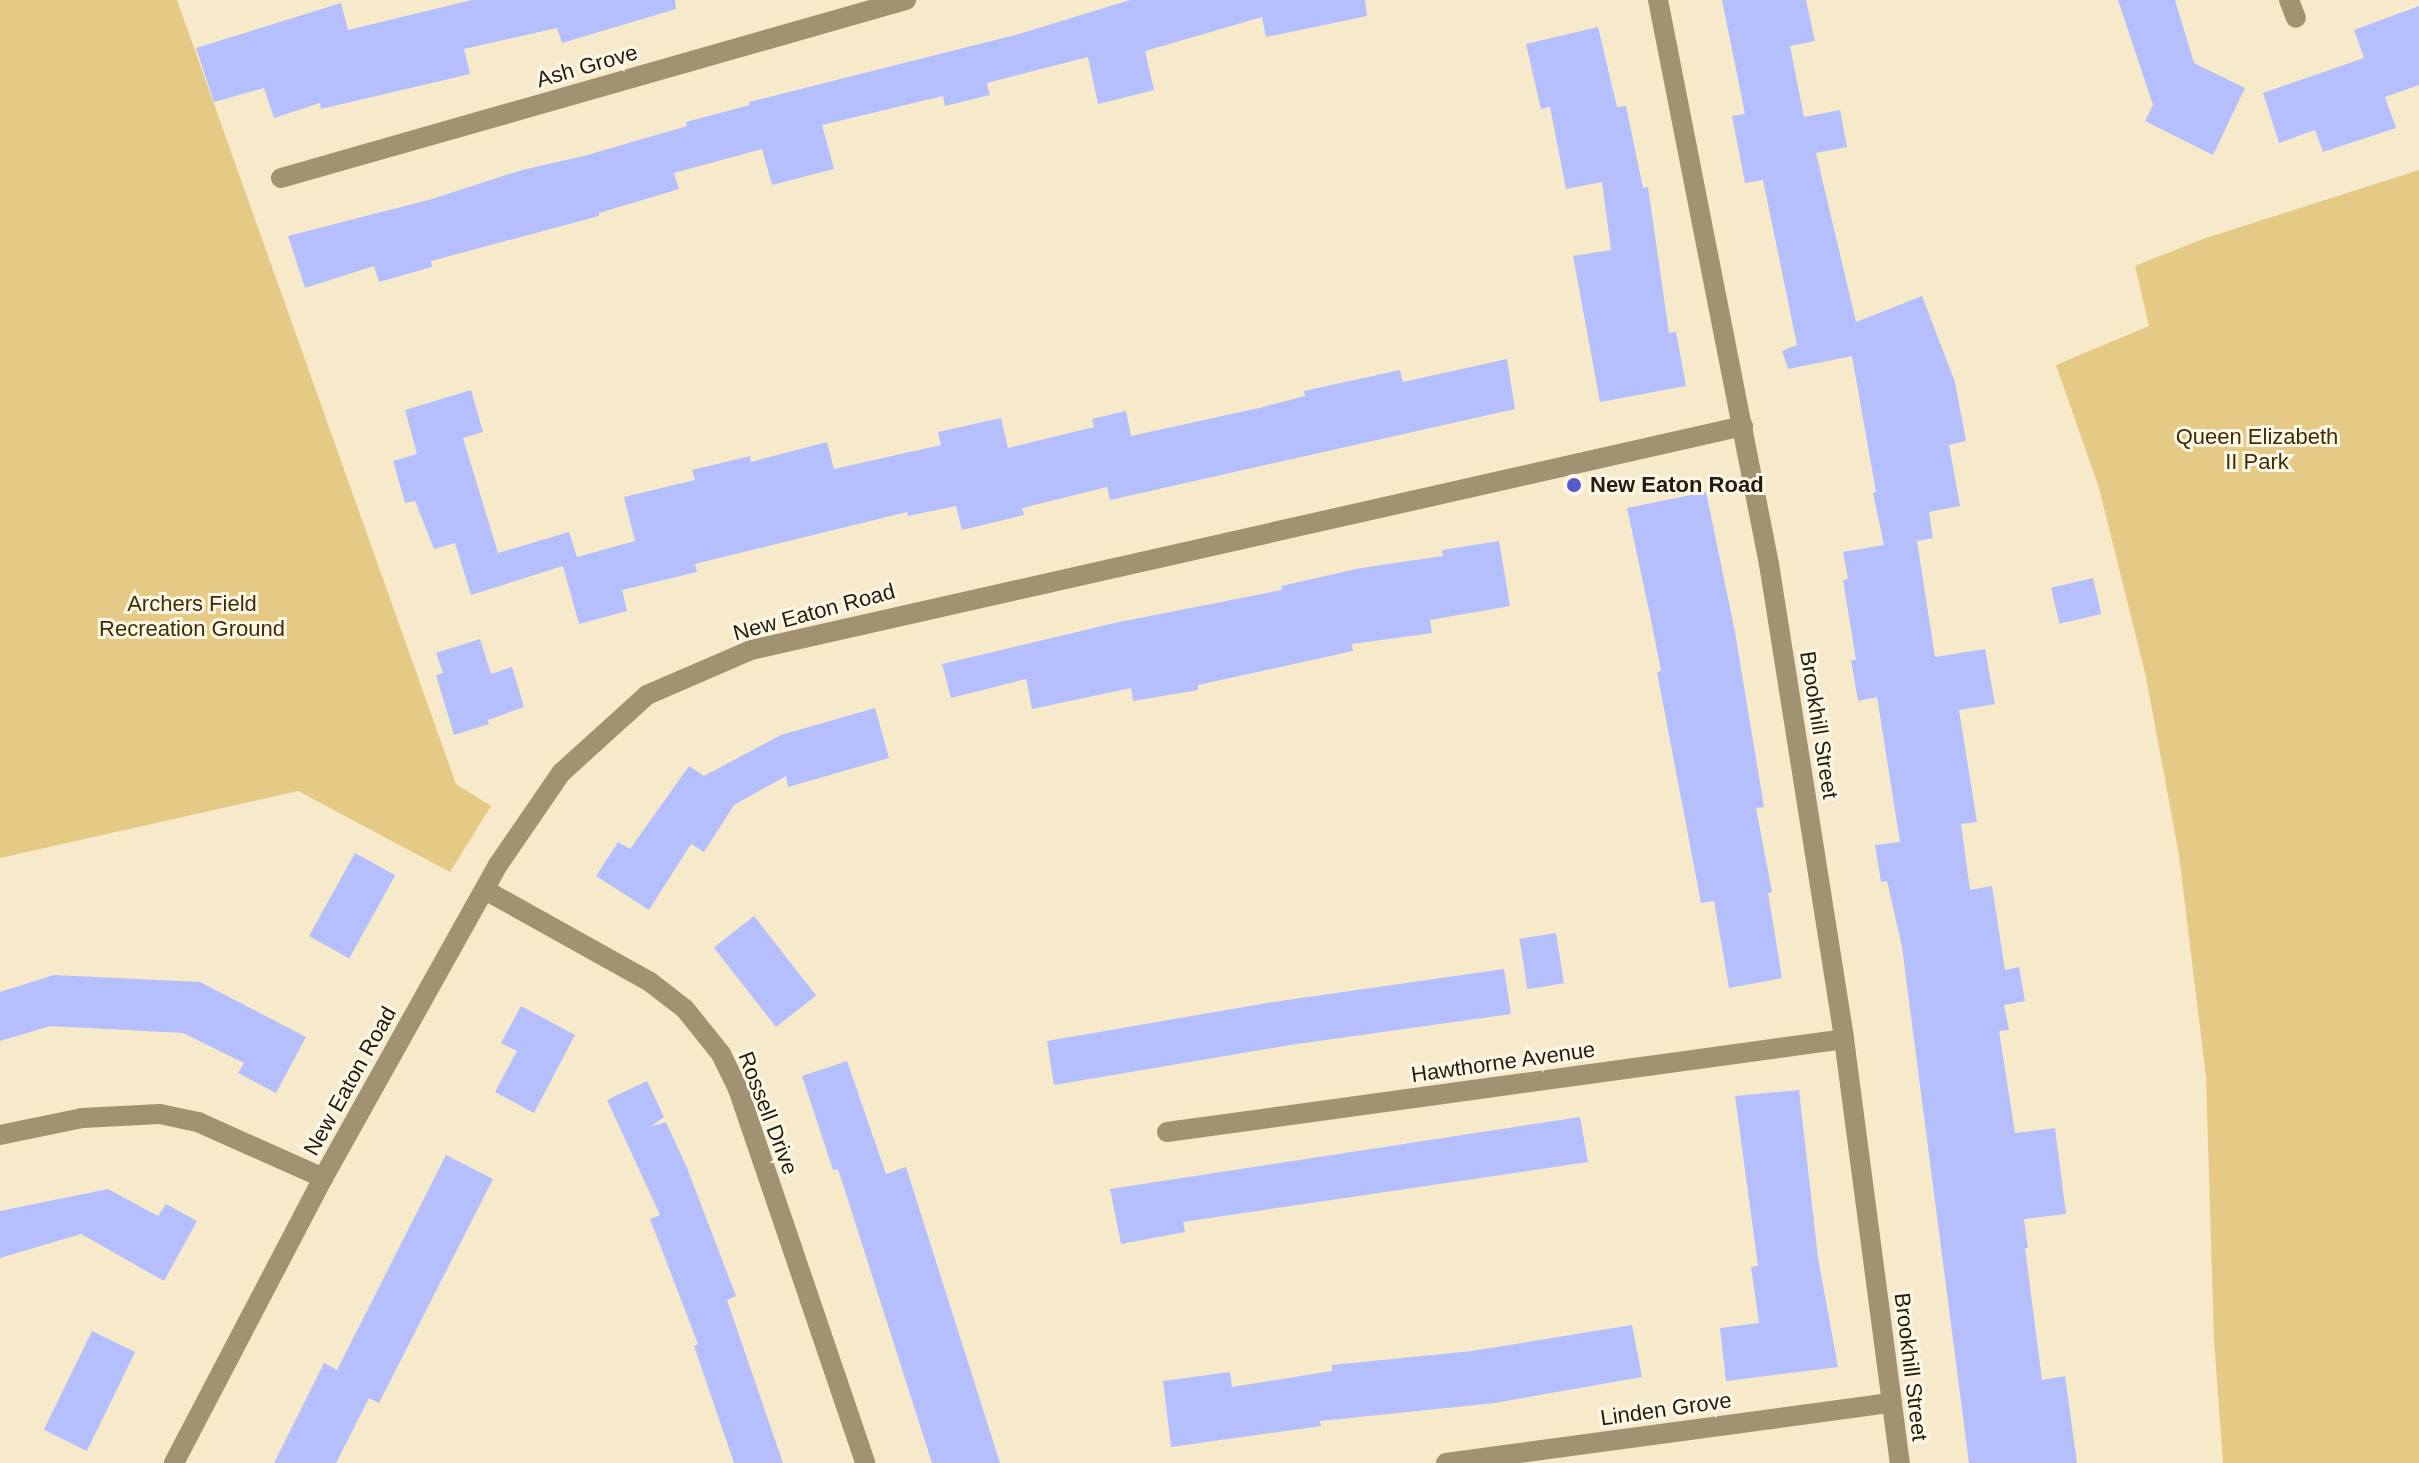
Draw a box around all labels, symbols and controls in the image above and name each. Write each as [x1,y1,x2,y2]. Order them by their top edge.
street label: Ash Grove [533,39,641,93]
park label: Queen Elizabeth II Park [2176,423,2338,474]
place label: New Eaton Road [1590,472,1764,498]
marker: New Eaton Road [1565,476,1583,494]
street label: New Eaton Road [730,578,898,646]
park label: Archers Field Recreation Ground [99,590,285,642]
street label: Brookhill Street [1794,649,1844,801]
street label: New Eaton Road [298,1002,402,1160]
street label: Hawthorne Avenue [1409,1036,1597,1088]
street label: Rossell Drive [732,1048,804,1178]
street label: Brookhill Street [1889,1291,1933,1443]
street label: Linden Grove [1599,1387,1733,1431]

